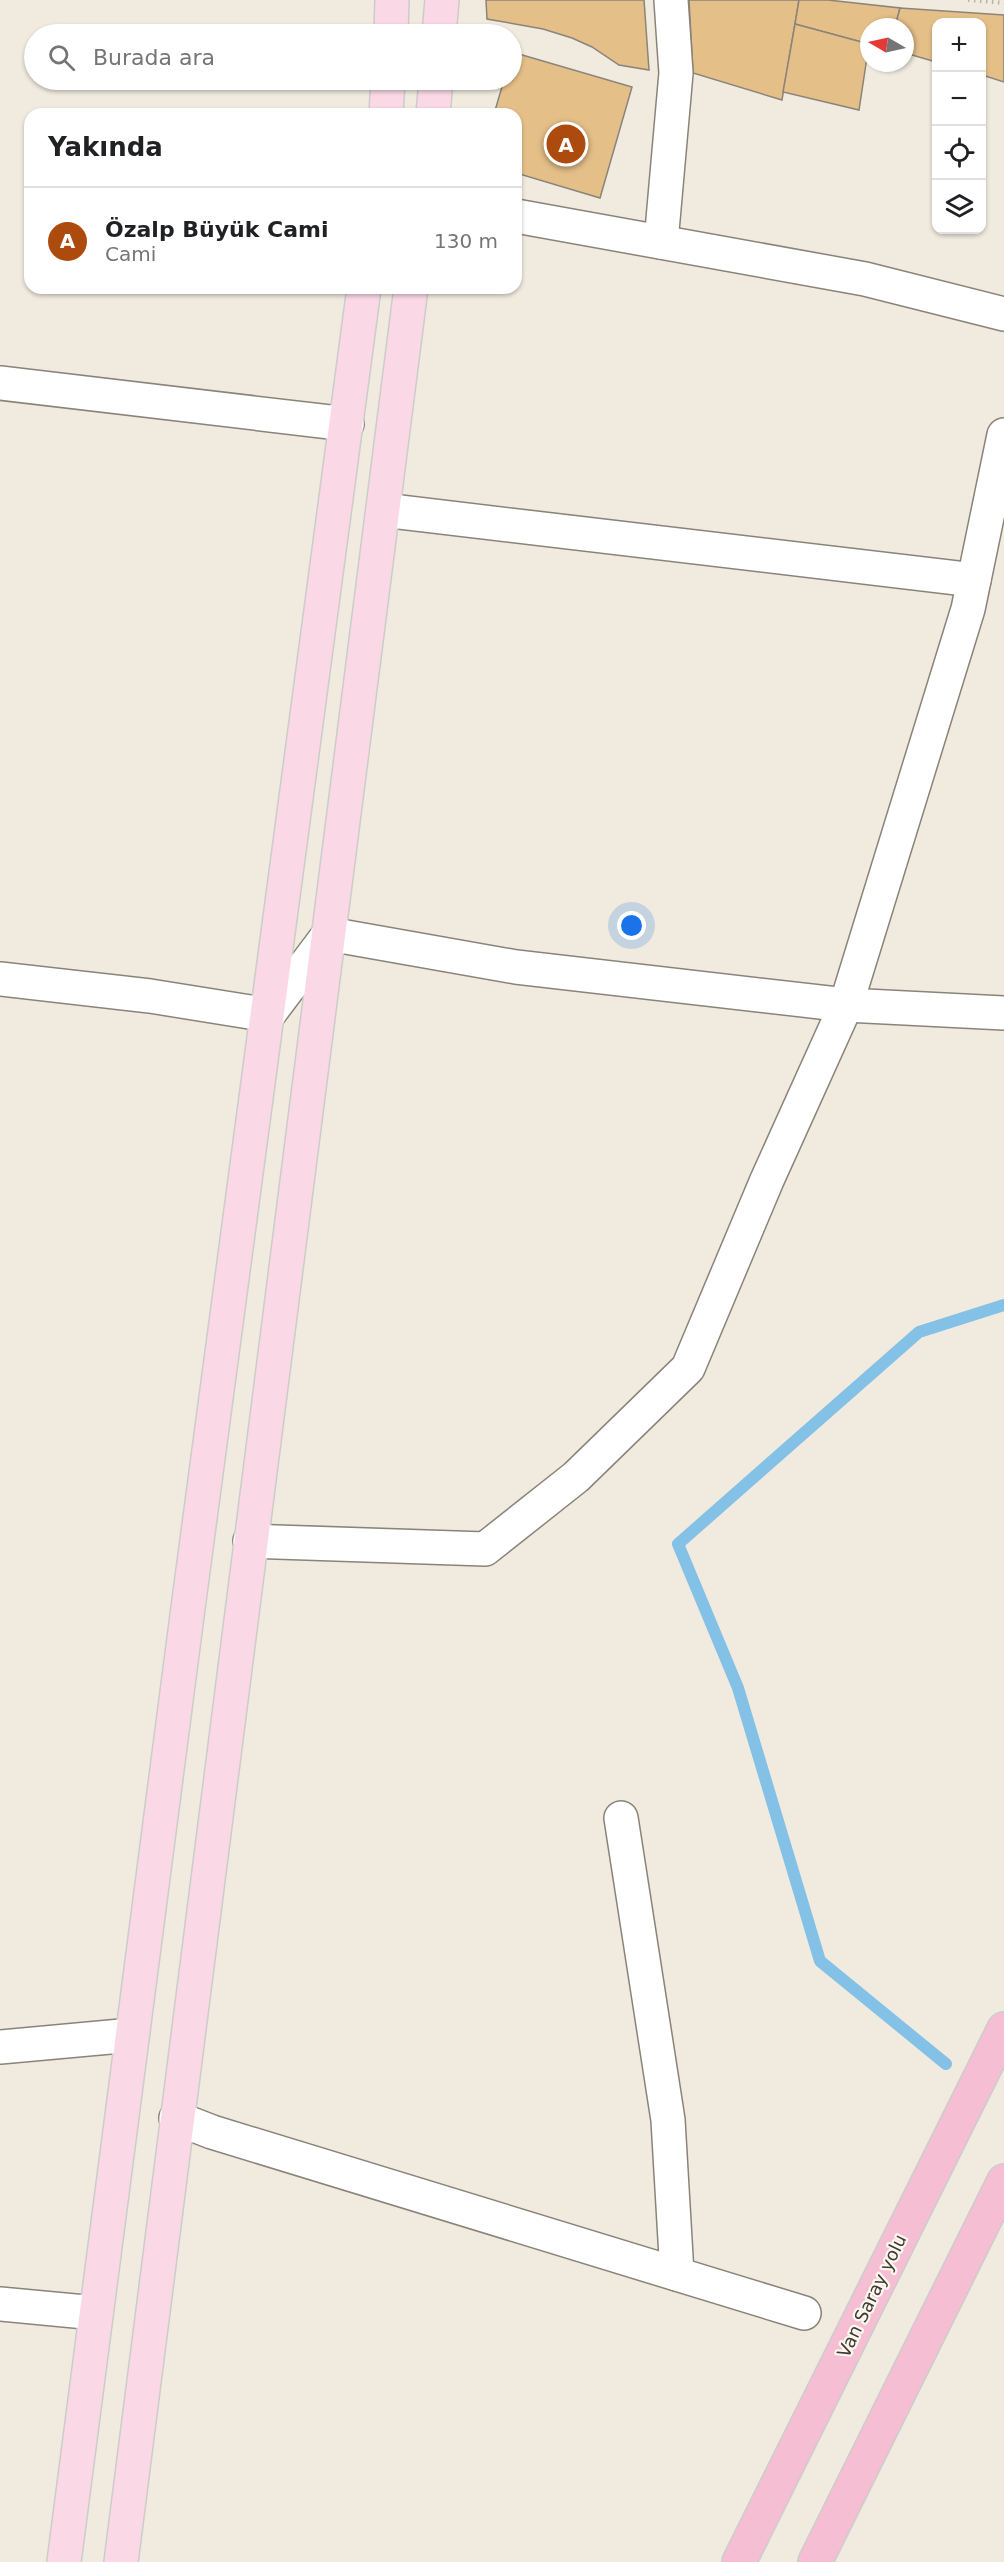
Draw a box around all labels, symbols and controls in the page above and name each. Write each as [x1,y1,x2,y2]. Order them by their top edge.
north arrow [860,18,914,72]
map controls [932,18,986,234]
button: + [932,18,986,72]
search box [24,24,522,90]
icon: search [45,41,78,74]
text: Burada ara [93,45,215,70]
button: − [932,72,986,126]
pin: A [546,122,586,166]
button: locate [932,126,986,180]
text: Yakında [48,132,163,162]
button: layers [932,180,986,234]
text: Özalp Büyük Cami [105,217,328,242]
text: A [60,229,75,253]
text: 130 m [434,229,498,253]
text: Cami [105,242,156,266]
your location [617,911,646,940]
street label: Van Saray yolu [833,2231,910,2361]

